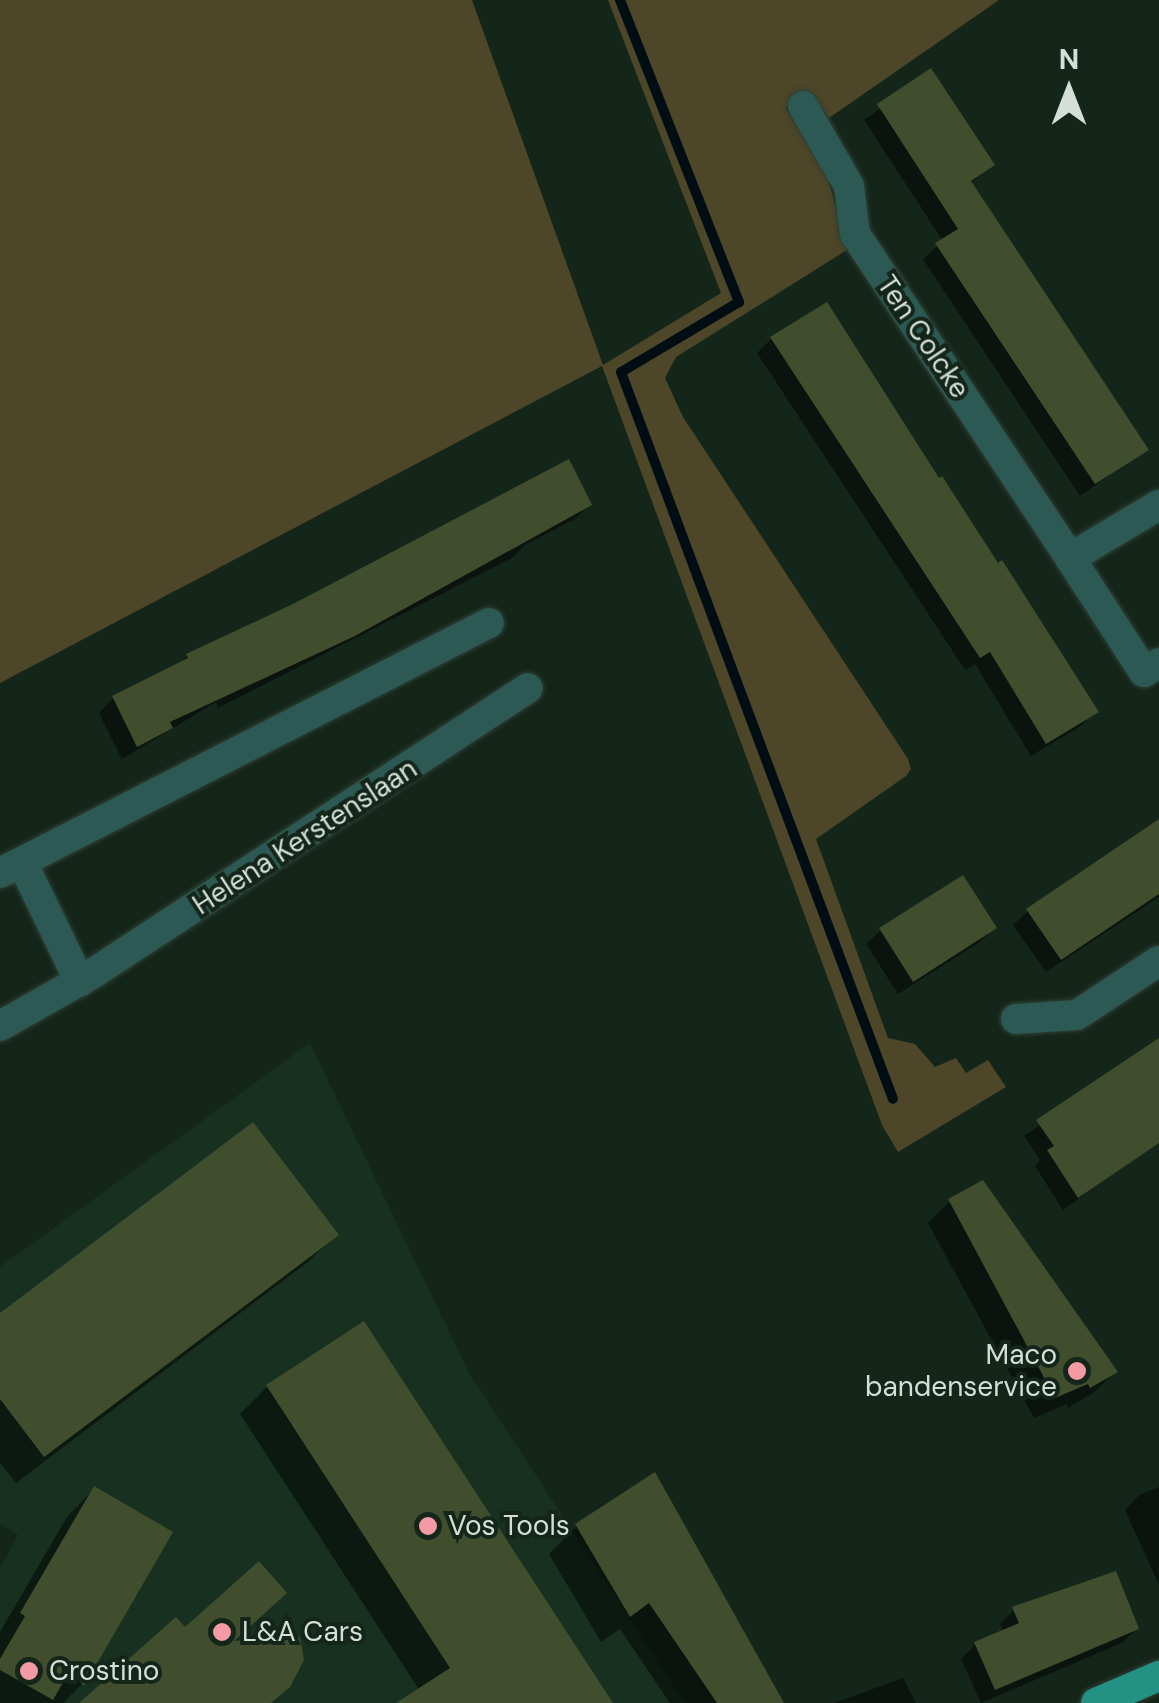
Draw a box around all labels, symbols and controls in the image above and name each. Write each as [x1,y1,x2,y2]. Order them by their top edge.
north arrow [1019,40,1119,140]
text: N [1059,41,1079,78]
street label: Ten Colcke [870,269,976,405]
street label: Helena Kerstenslaan [187,752,423,922]
place label: Maco bandenservice [865,1338,1057,1404]
marker: Maco bandenservice [1066,1360,1088,1382]
place label: Vos Tools [448,1509,570,1543]
marker: Vos Tools [417,1515,439,1537]
place label: L&A Cars [242,1615,363,1649]
marker: L&A Cars [211,1621,233,1643]
place label: Crostino [49,1654,159,1688]
marker: Crostino [18,1660,40,1682]

